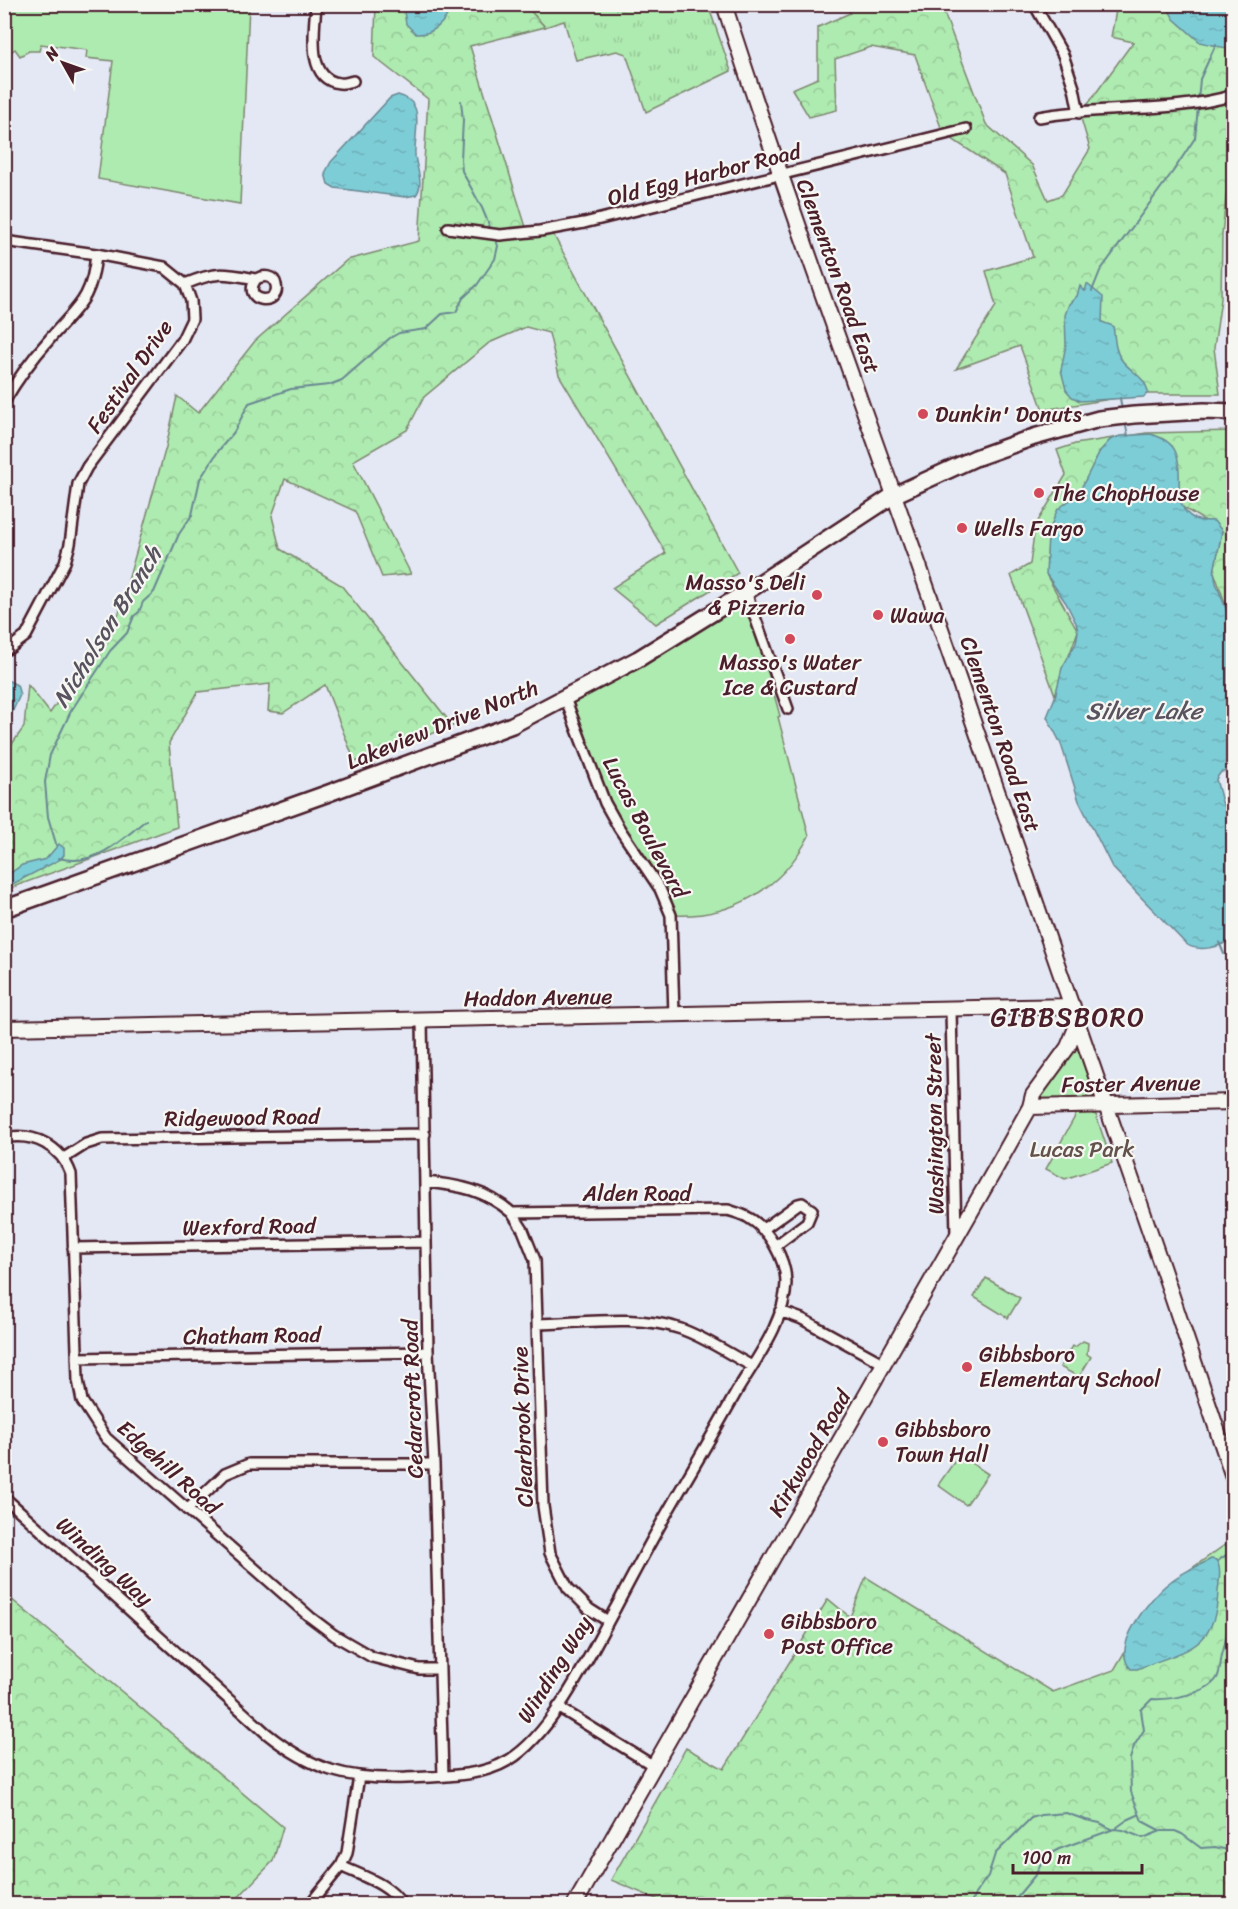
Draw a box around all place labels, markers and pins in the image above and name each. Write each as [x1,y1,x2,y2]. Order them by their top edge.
place label: Dunkin' Donuts [935,395,1082,434]
marker: Dunkin' Donuts [916,407,930,421]
place label: The ChopHouse [1051,474,1200,513]
marker: The ChopHouse [1032,486,1046,500]
place label: Wells Fargo [974,509,1084,548]
marker: Wells Fargo [955,521,969,535]
place label: Masso's Deli & Pizzeria [685,563,806,627]
marker: Masso's Deli & Pizzeria [810,588,824,602]
place label: Wawa [890,596,945,635]
marker: Wawa [871,608,885,622]
marker: Masso's Water Ice & Custard [783,632,797,646]
place label: Masso's Water Ice & Custard [719,643,863,707]
place label: Gibbsboro Elementary School [979,1335,1161,1399]
marker: Gibbsboro Elementary School [960,1360,974,1374]
place label: Gibbsboro Town Hall [895,1410,991,1474]
marker: Gibbsboro Town Hall [876,1435,890,1449]
place label: Gibbsboro Post Office [781,1602,893,1666]
marker: Gibbsboro Post Office [762,1627,776,1641]

